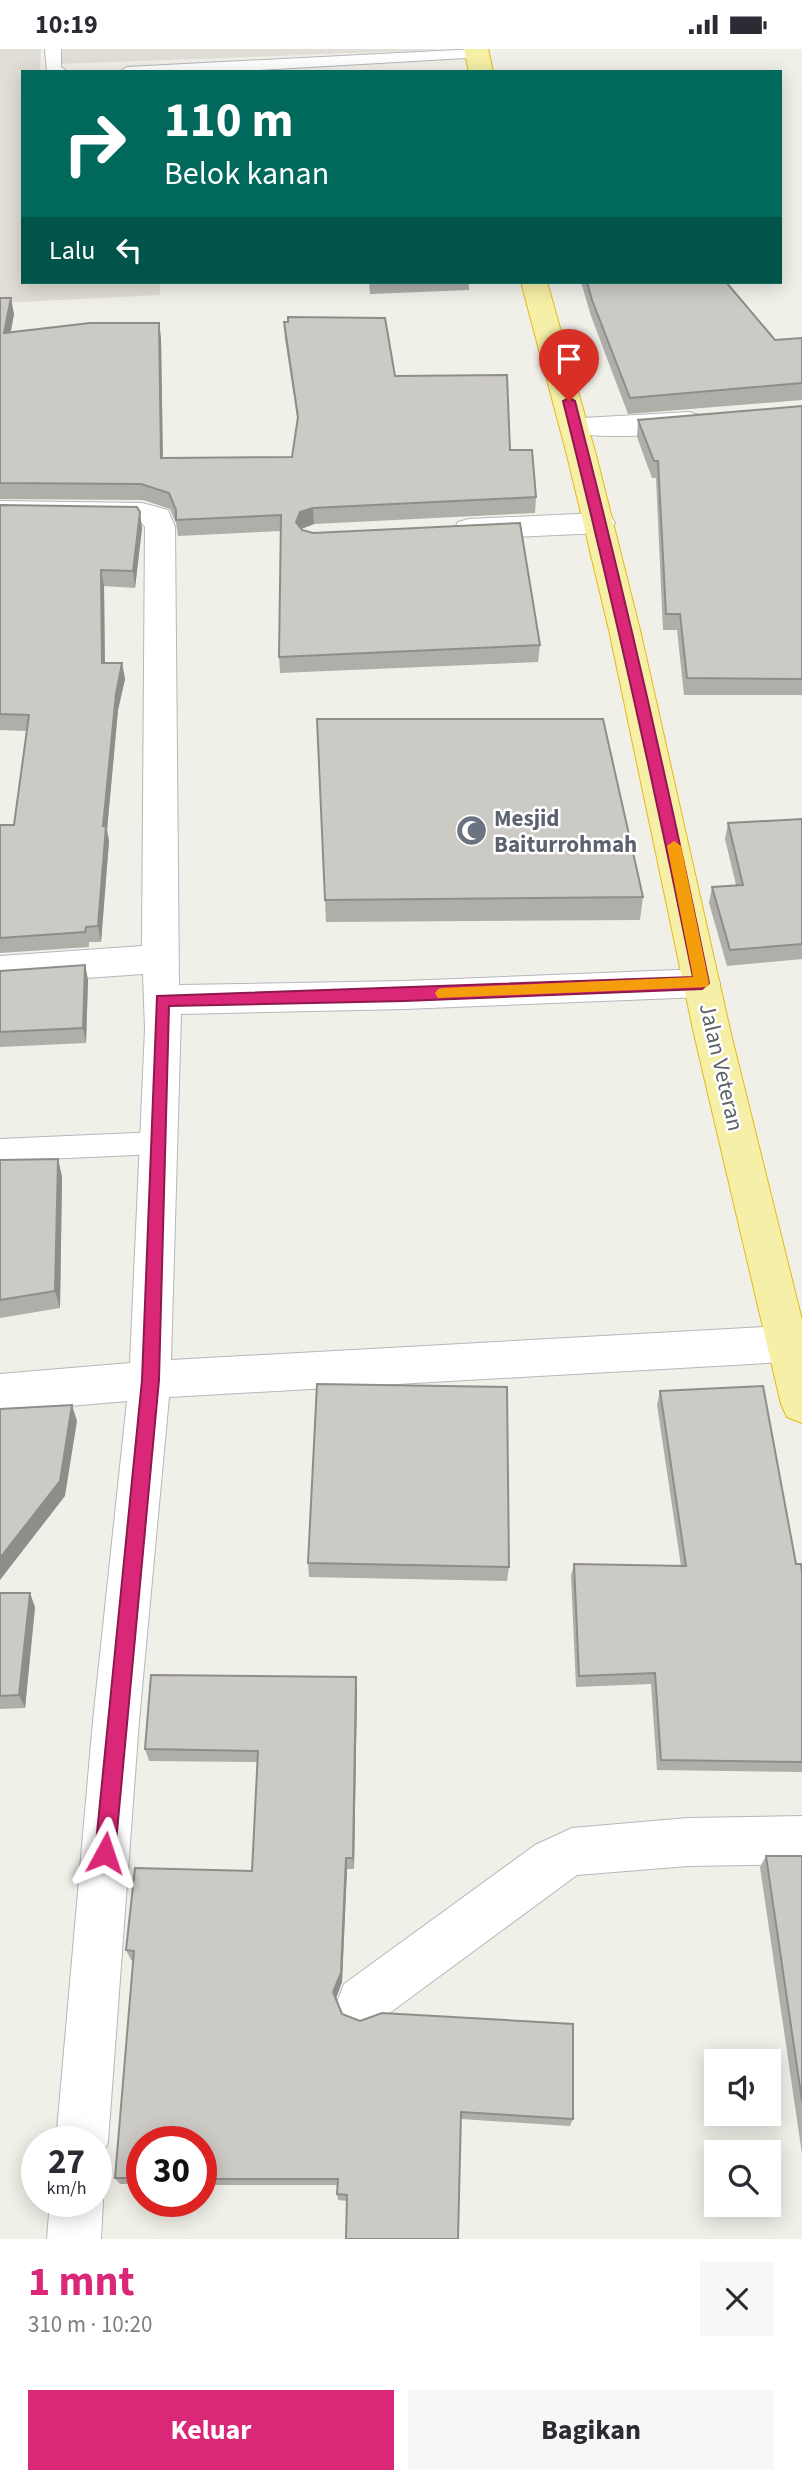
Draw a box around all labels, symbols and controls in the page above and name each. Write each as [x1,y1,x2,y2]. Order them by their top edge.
text: 10:19 [35,6,98,43]
text: 110 m [164,86,293,156]
icon: right [49,98,140,189]
text: Belok kanan [164,151,329,197]
icon: left [110,231,148,269]
text: Lalu [49,232,96,269]
pin [539,329,599,401]
icon: arrive [550,340,588,378]
place label: Mesjid Baiturrohmah [494,802,637,861]
mosque icon: Mesjid Baiturrohmah [454,814,488,848]
street label: Jalan Veteran [691,1000,752,1134]
position arrow [68,1816,142,1890]
map controls [704,2049,781,2217]
button: sound [704,2049,781,2126]
speed limit sign: 30 [126,2126,217,2217]
text: 27 [48,2137,85,2187]
button: search [704,2140,781,2217]
text: km/h [47,2176,86,2201]
text: 1 mnt [28,2252,135,2312]
button: close [700,2262,774,2336]
text: 310 m · 10:20 [28,2308,152,2341]
button: Keluar [28,2390,394,2470]
button: Bagikan [408,2390,774,2470]

